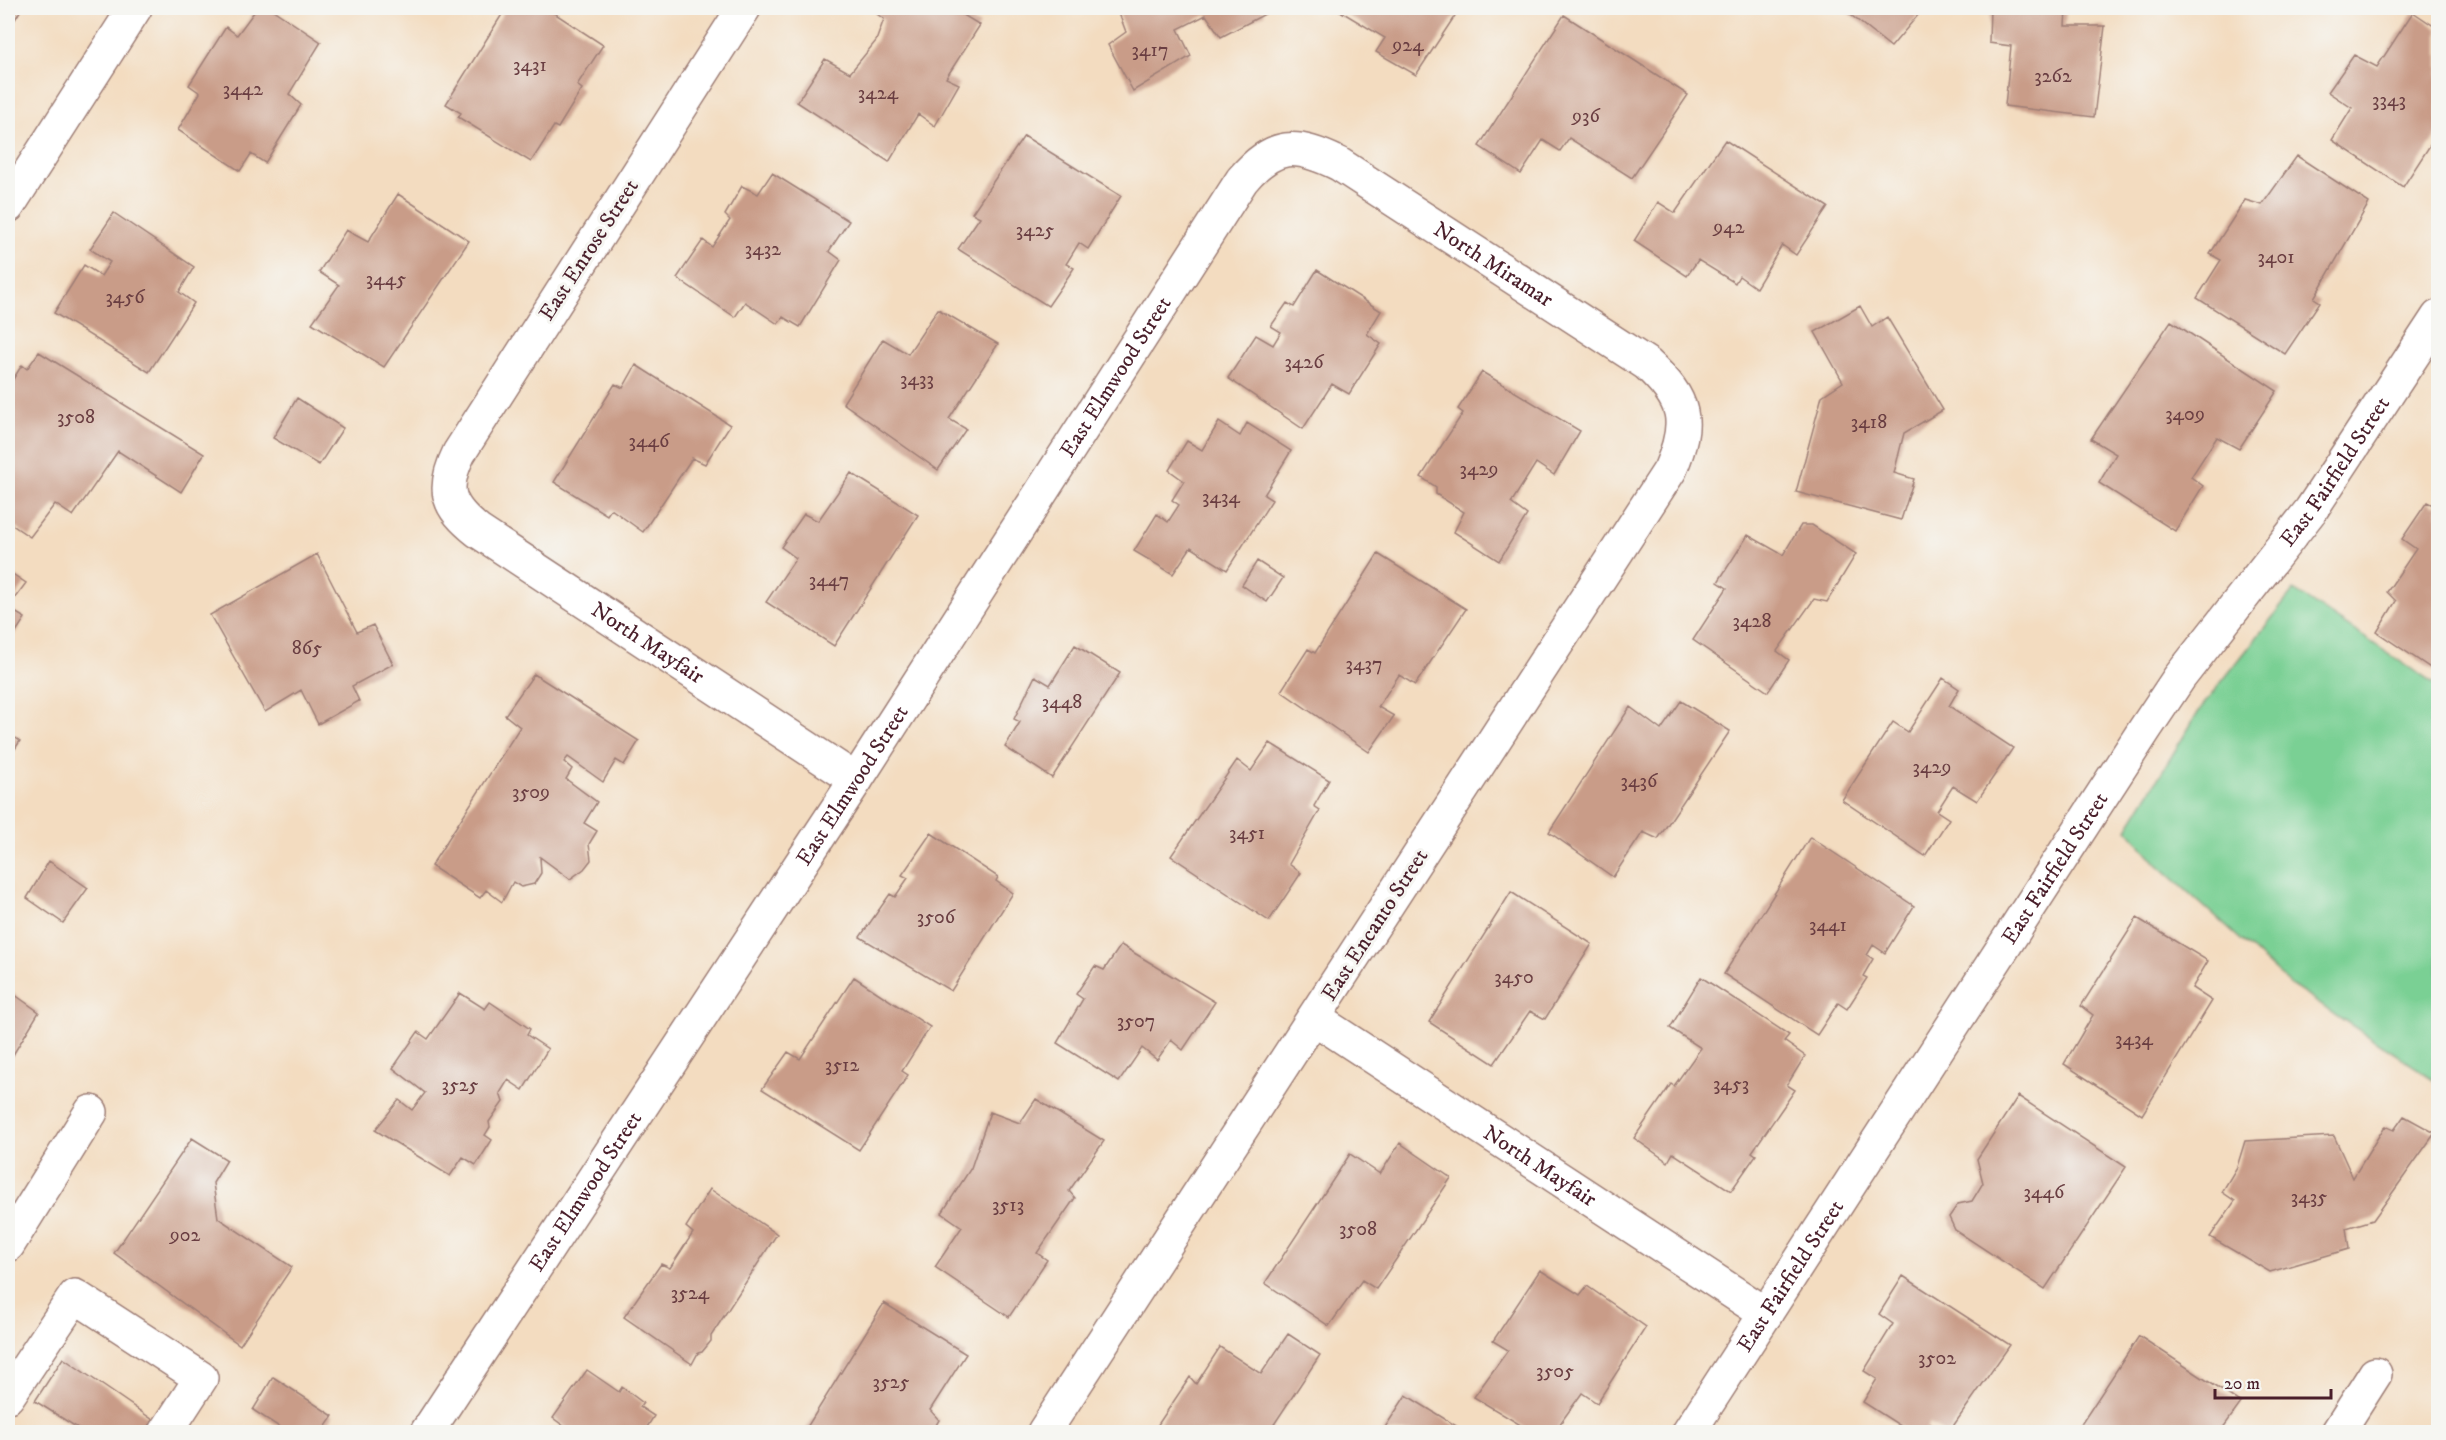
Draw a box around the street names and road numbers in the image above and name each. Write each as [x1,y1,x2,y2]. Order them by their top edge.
street label: East Enrose Street [533,174,645,326]
street label: North Miramar [1428,216,1559,313]
street label: East Elmwood Street [1054,291,1177,462]
street label: East Fairfield Street [2274,391,2395,552]
street label: North Mayfair [586,596,710,690]
street label: East Elmwood Street [790,700,914,870]
street label: East Fairfield Street [1995,787,2114,949]
street label: East Encanto Street [1316,844,1434,1006]
street label: East Elmwood Street [523,1106,648,1276]
street label: North Mayfair [1478,1119,1602,1213]
street label: East Fairfield Street [1731,1195,1849,1357]

